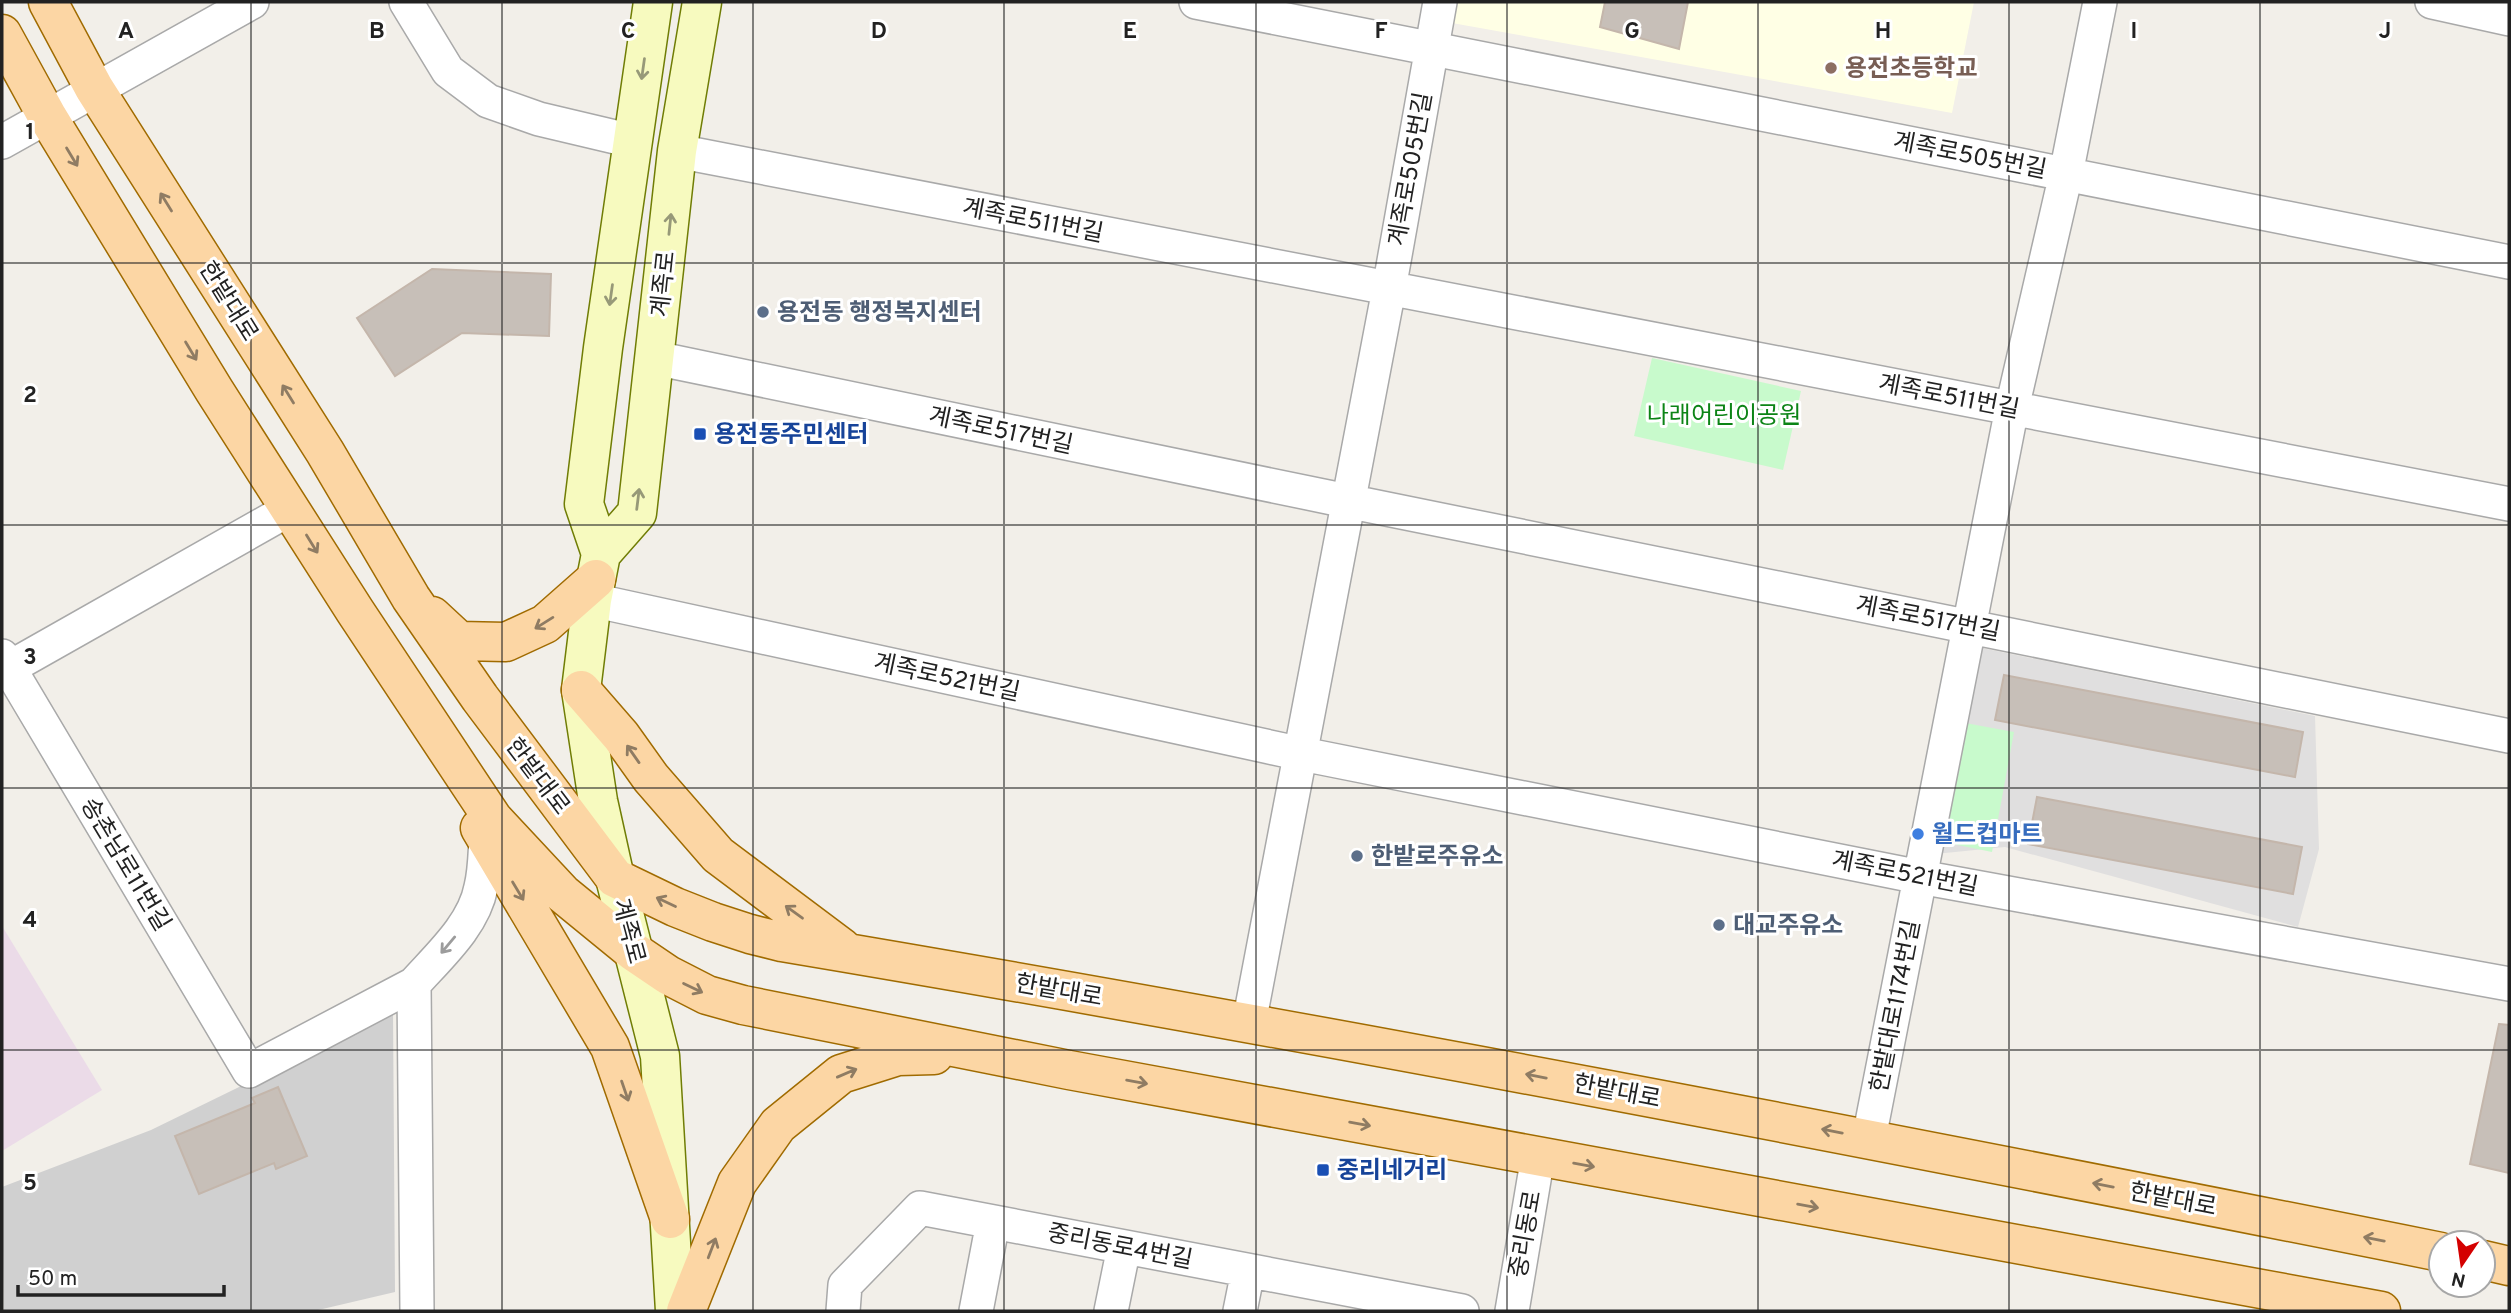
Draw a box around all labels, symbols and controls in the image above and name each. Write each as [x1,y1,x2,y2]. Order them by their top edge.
text: A [118,18,134,47]
text: B [369,18,385,47]
text: C [621,18,635,47]
text: D [871,18,887,47]
text: E [1123,18,1137,47]
text: F [1374,18,1388,47]
text: G [1624,18,1640,47]
text: H [1875,18,1891,47]
text: I [2131,18,2137,47]
text: J [2379,18,2391,47]
place label: 용전초등학교 [1845,55,1977,85]
one-way arrow [636,57,649,80]
marker: 용전초등학교 [1823,60,1839,76]
street label: 계족로505번길 [1384,90,1440,249]
text: 1 [25,119,35,148]
street label: 계족로505번길 [1890,127,2049,187]
one-way arrow [65,146,79,166]
one-way arrow [159,193,174,212]
street label: 계족로511번길 [959,194,1106,250]
one-way arrow [663,213,676,236]
street label: 계족로 [647,250,683,319]
street label: 한밭대로 [191,257,263,347]
one-way arrow [604,283,617,305]
place label: 용전동 행정복지센터 [777,299,982,329]
marker: 용전동 행정복지센터 [755,304,771,320]
one-way arrow [183,341,198,360]
street label: 계족로511번길 [1875,370,2022,426]
text: 2 [23,382,37,411]
one-way arrow [281,385,296,404]
street label: 계족로517번길 [926,402,1075,462]
park label: 나래어린이공원 [1647,402,1801,432]
place label: 용전동주민센터 [714,421,869,451]
marker: 용전동주민센터 [692,426,708,442]
one-way arrow [632,488,645,511]
one-way arrow [305,533,319,553]
street label: 계족로517번길 [1853,591,2002,649]
one-way arrow [535,615,554,630]
text: 3 [23,644,37,673]
street label: 계족로521번길 [871,649,1022,709]
street label: 한밭대로 [498,733,575,822]
one-way arrow [626,745,641,764]
street label: 송촌남로11번길 [73,793,176,937]
place label: 월드컵마트 [1932,821,2042,851]
marker: 월드컵마트 [1910,826,1926,842]
place label: 한밭로주유소 [1371,843,1503,873]
street label: 계족로521번길 [1829,846,1981,904]
marker: 한밭로주유소 [1349,848,1365,864]
one-way arrow [511,881,525,901]
one-way arrow [656,895,677,908]
street label: 계족로 [604,896,650,967]
one-way arrow [785,905,804,920]
text: 4 [23,907,37,936]
place label: 대교주유소 [1733,912,1843,942]
marker: 대교주유소 [1711,917,1727,933]
street label: 한밭대로1174번길 [1866,917,1928,1095]
one-way arrow [440,936,456,954]
street label: 한밭대로 [1013,970,1105,1014]
one-way arrow [682,981,703,995]
one-way arrow [836,1066,857,1079]
one-way arrow [1525,1069,1548,1082]
street label: 한밭대로 [1570,1070,1663,1116]
one-way arrow [1125,1076,1148,1090]
one-way arrow [620,1080,632,1102]
one-way arrow [1348,1117,1371,1131]
one-way arrow [1821,1124,1844,1137]
place label: 중리네거리 [1337,1157,1447,1187]
one-way arrow [1572,1159,1595,1172]
marker: 중리네거리 [1315,1162,1331,1178]
text: 5 [23,1170,37,1199]
one-way arrow [2092,1177,2115,1191]
street label: 한밭대로 [2126,1178,2219,1224]
street label: 중리동로 [1505,1188,1549,1280]
one-way arrow [1796,1200,1819,1213]
street label: 중리동로4번길 [1044,1219,1195,1277]
north arrow [2427,1229,2497,1299]
one-way arrow [2363,1231,2386,1245]
one-way arrow [707,1238,720,1259]
scale bar [18,1254,224,1298]
text: N [2449,1265,2468,1292]
text: 50 m [28,1266,77,1293]

